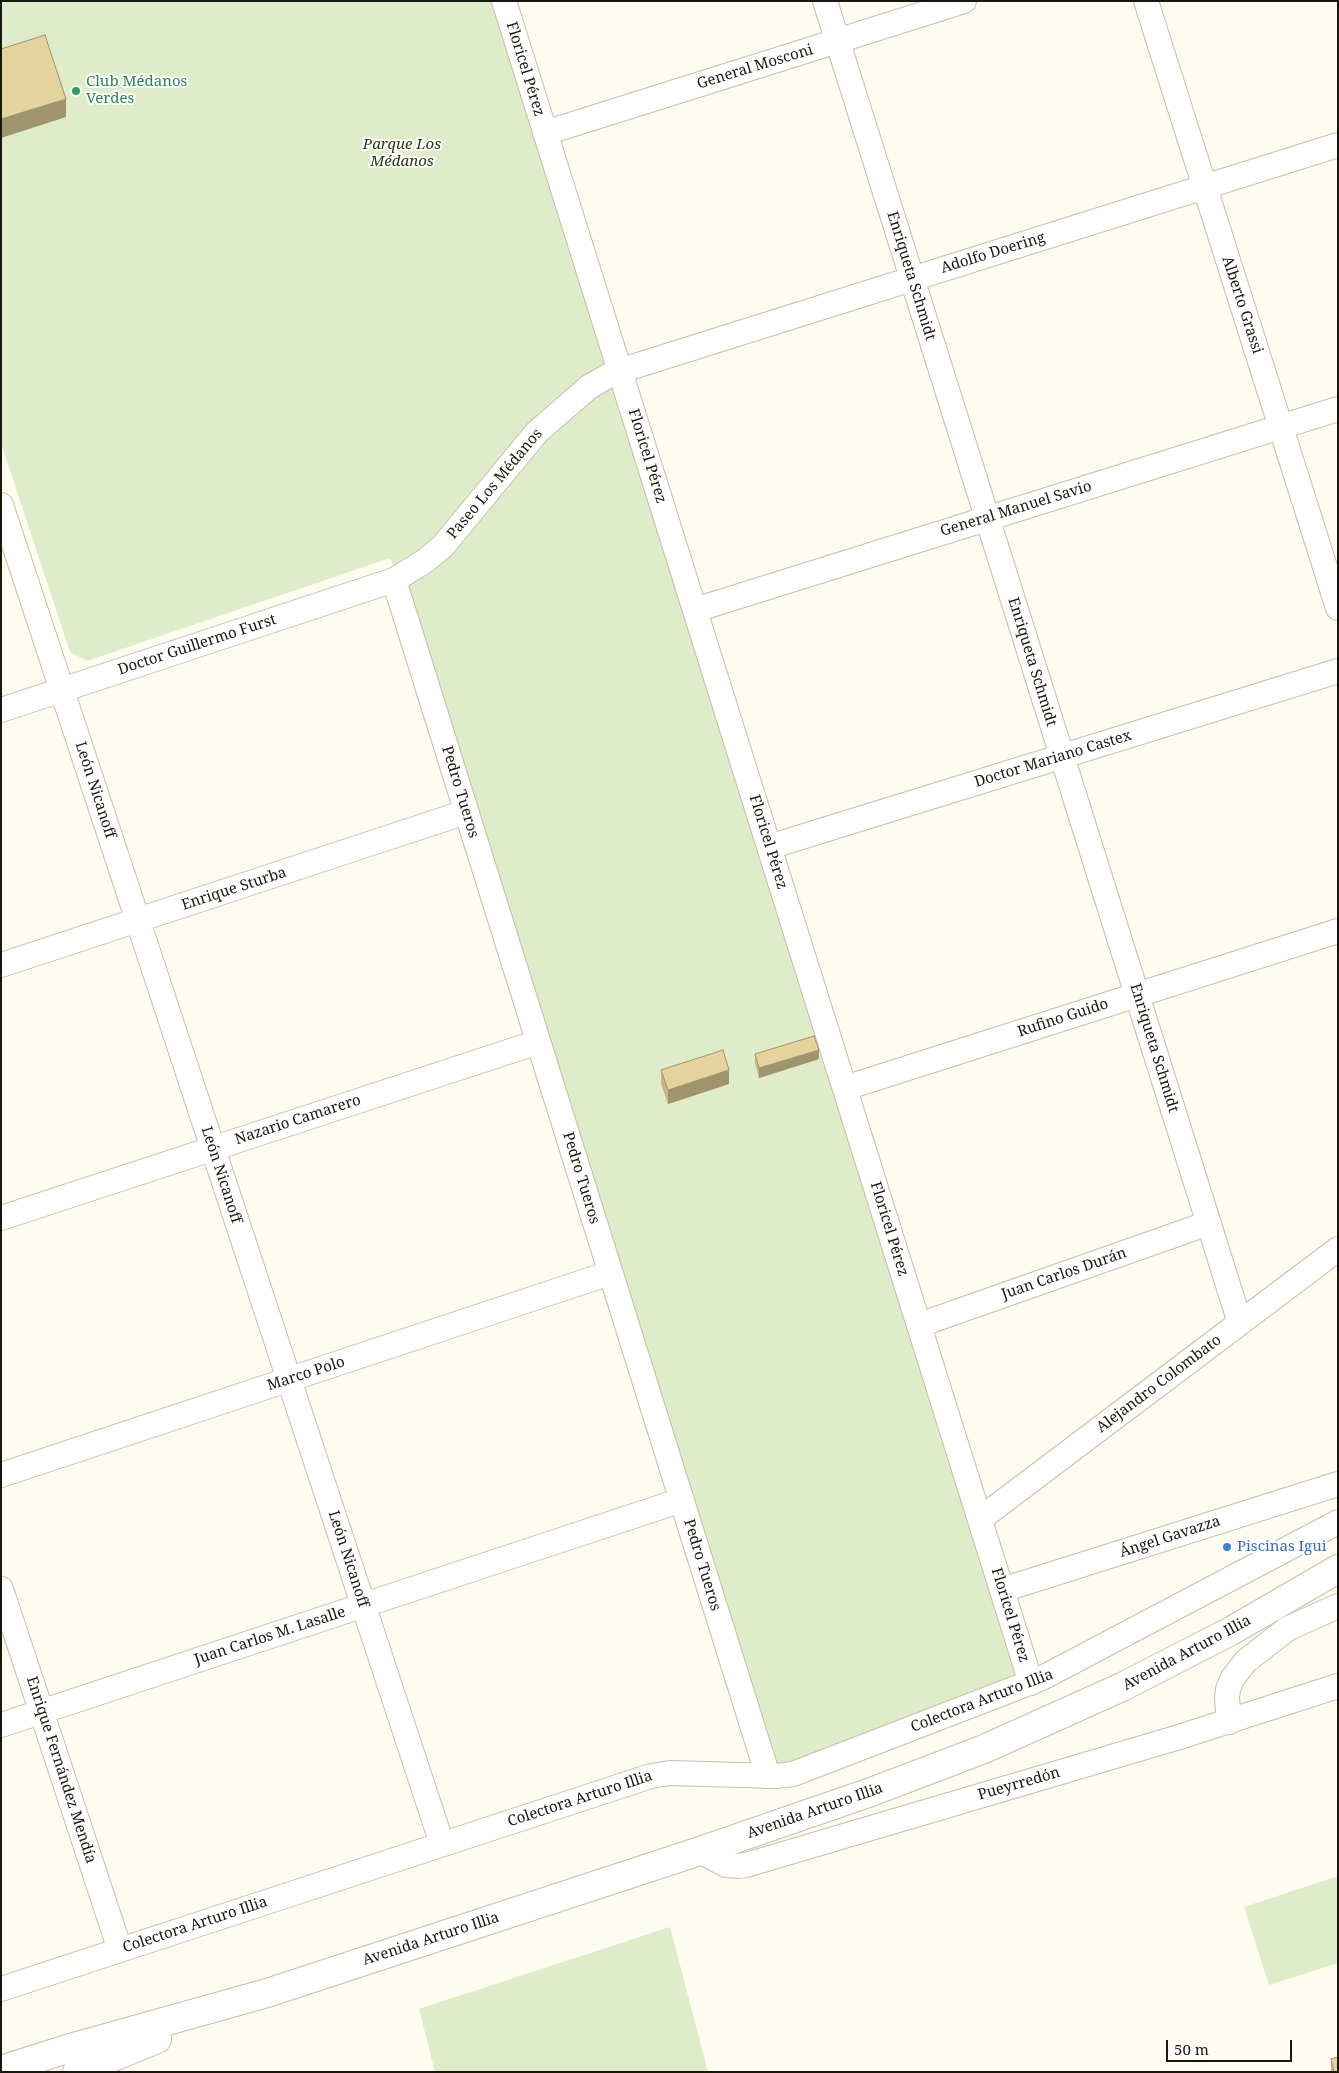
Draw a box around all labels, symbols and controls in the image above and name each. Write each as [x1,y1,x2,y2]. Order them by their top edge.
street label: Floricel Pérez [502,20,548,118]
street label: General Mosconi [695,41,815,93]
place label: Club Médanos Verdes [86,73,187,108]
marker: Club Médanos Verdes [70,85,82,97]
park label: Parque Los Médanos [363,136,441,171]
street label: Enriqueta Schmidt [883,209,939,343]
street label: Adolfo Doering [939,229,1047,277]
street label: Alberto Grassi [1218,254,1266,356]
street label: Floricel Pérez [624,407,670,505]
street label: Paseo Los Médanos [444,425,546,543]
street label: General Manuel Savio [938,477,1094,541]
street label: Enriqueta Schmidt [1004,595,1060,729]
street label: Doctor Guillermo Furst [116,611,278,679]
street label: Doctor Mariano Castex [972,727,1134,791]
street label: León Nicanoff [71,739,119,841]
street label: Pedro Tueros [437,744,483,840]
street label: Floricel Pérez [745,793,791,891]
street label: Enrique Sturba [179,864,289,914]
street label: Enriqueta Schmidt [1126,981,1182,1115]
street label: Rufino Guido [1015,995,1111,1041]
street label: Nazario Camarero [233,1091,363,1149]
street label: León Nicanoff [197,1124,245,1226]
street label: Pedro Tueros [558,1130,604,1226]
street label: Floricel Pérez [866,1180,912,1278]
street label: Juan Carlos Durán [999,1244,1129,1304]
street label: Alejandro Colombato [1093,1331,1225,1437]
street label: Marco Polo [265,1353,347,1395]
street label: León Nicanoff [324,1508,372,1610]
street label: Ángel Gavazza [1117,1512,1223,1562]
street label: Pedro Tueros [679,1517,725,1613]
place label: Piscinas Igui [1237,1538,1326,1556]
marker: Piscinas Igui [1221,1541,1233,1553]
street label: Floricel Pérez [987,1566,1033,1664]
street label: Juan Carlos M. Lasalle [192,1603,348,1669]
street label: Avenida Arturo Illia [1120,1612,1254,1694]
street label: Colectora Arturo Illia [908,1666,1056,1736]
street label: Enrique Fernández Mendía [22,1674,100,1866]
street label: Pueyrredón [976,1764,1062,1804]
street label: Colectora Arturo Illia [505,1767,655,1831]
street label: Avenida Arturo Illia [745,1779,885,1843]
street label: Colectora Arturo Illia [120,1893,270,1957]
street label: Avenida Arturo Illia [360,1908,502,1970]
scale bar [1169,2030,1295,2062]
text: 50 m [1174,2039,1209,2059]

